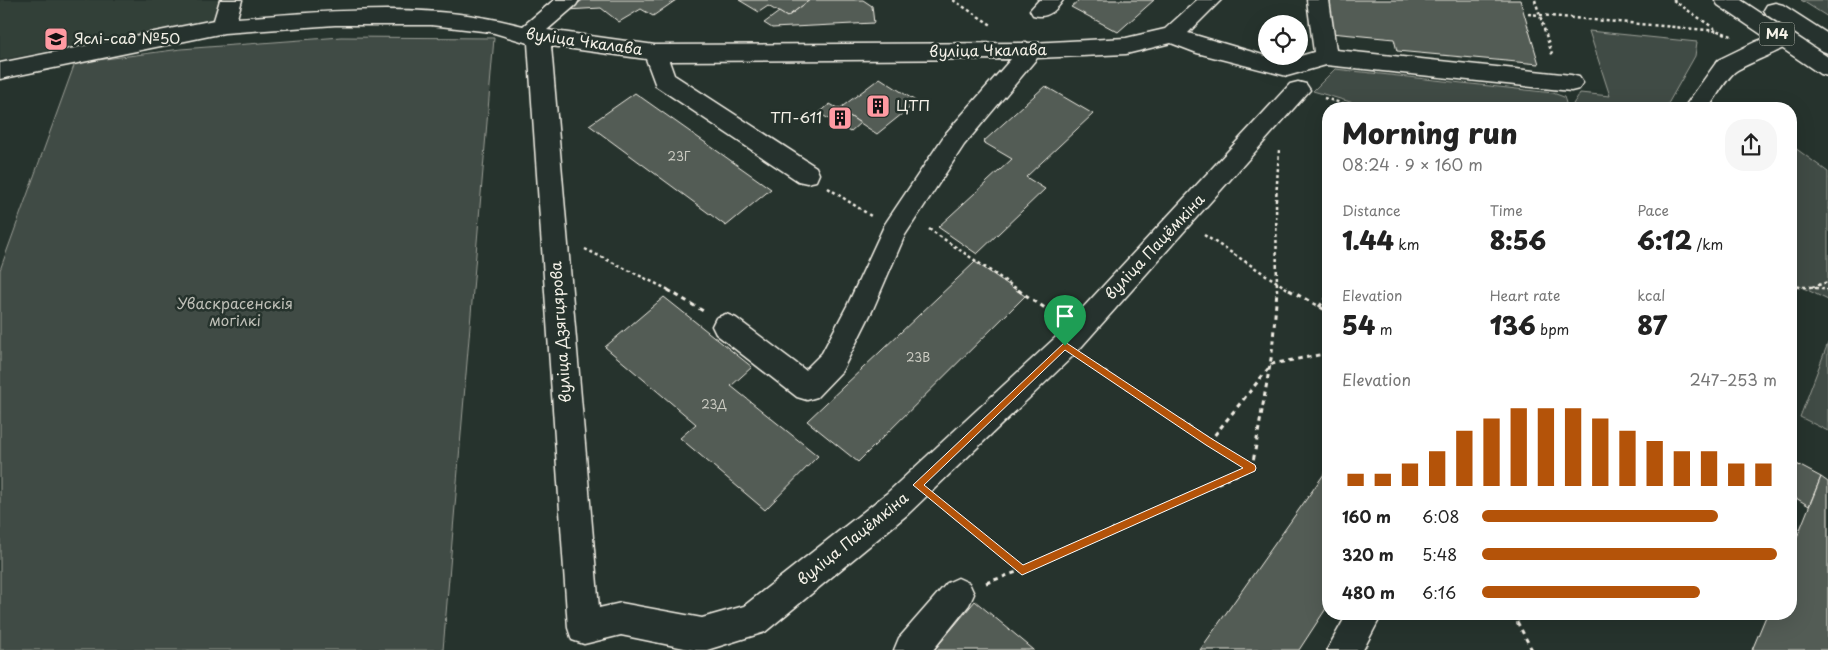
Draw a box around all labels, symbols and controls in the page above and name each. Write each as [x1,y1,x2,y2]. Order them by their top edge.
map controls [1258,15,1308,65]
button: locate [1258,15,1308,65]
street label: вуліца Чкалава [524,21,645,60]
road number: М4 [1760,22,1794,46]
school or university icon: Яслі-сад №50 [43,26,69,52]
place label: Яслі-сад №50 [74,26,180,49]
street label: вуліца Чкалава [929,37,1047,62]
building icon: ЦТП [865,93,891,119]
place label: ЦТП [896,93,930,116]
place label: ТП-611 [770,105,822,128]
building icon: ТП-611 [827,105,853,131]
text: Morning run [1342,111,1518,154]
button: share [1725,119,1777,171]
house number: 23Г [668,147,691,165]
text: 08:24 · 9 × 160 m [1342,152,1483,176]
street label: вуліца Пацёмкіна [1099,187,1210,304]
text: Distance [1342,200,1401,221]
text: Time [1490,200,1523,221]
text: Pace [1637,200,1669,221]
text: 1.44 [1342,221,1394,259]
text: 8:56 [1490,221,1546,259]
text: 6:12 [1637,221,1692,259]
text: km [1394,234,1419,255]
text: /km [1692,234,1723,255]
street label: вуліца Дзягцярова [543,260,576,403]
text: Elevation [1342,285,1402,306]
text: Heart rate [1490,285,1560,306]
text: kcal [1637,285,1665,306]
park label: Уваскрасенскія могілкі [177,291,293,331]
pin [1044,295,1086,346]
icon: arrive [1051,302,1079,330]
text: 54 [1342,306,1375,344]
text: 136 [1490,306,1536,344]
text: 87 [1637,306,1667,344]
text: m [1375,319,1392,340]
text: bpm [1536,319,1569,340]
house number: 23В [906,348,930,366]
text: Elevation [1342,367,1411,391]
text: 247–253 m [1690,367,1777,391]
house number: 23Д [701,395,727,413]
street label: вуліца Пацёмкіна [791,485,913,590]
text: 160 m [1342,504,1391,528]
text: 6:08 [1422,504,1459,528]
text: 320 m [1342,542,1394,566]
text: 5:48 [1422,542,1457,566]
text: 480 m [1342,580,1395,604]
text: 6:16 [1422,580,1456,604]

